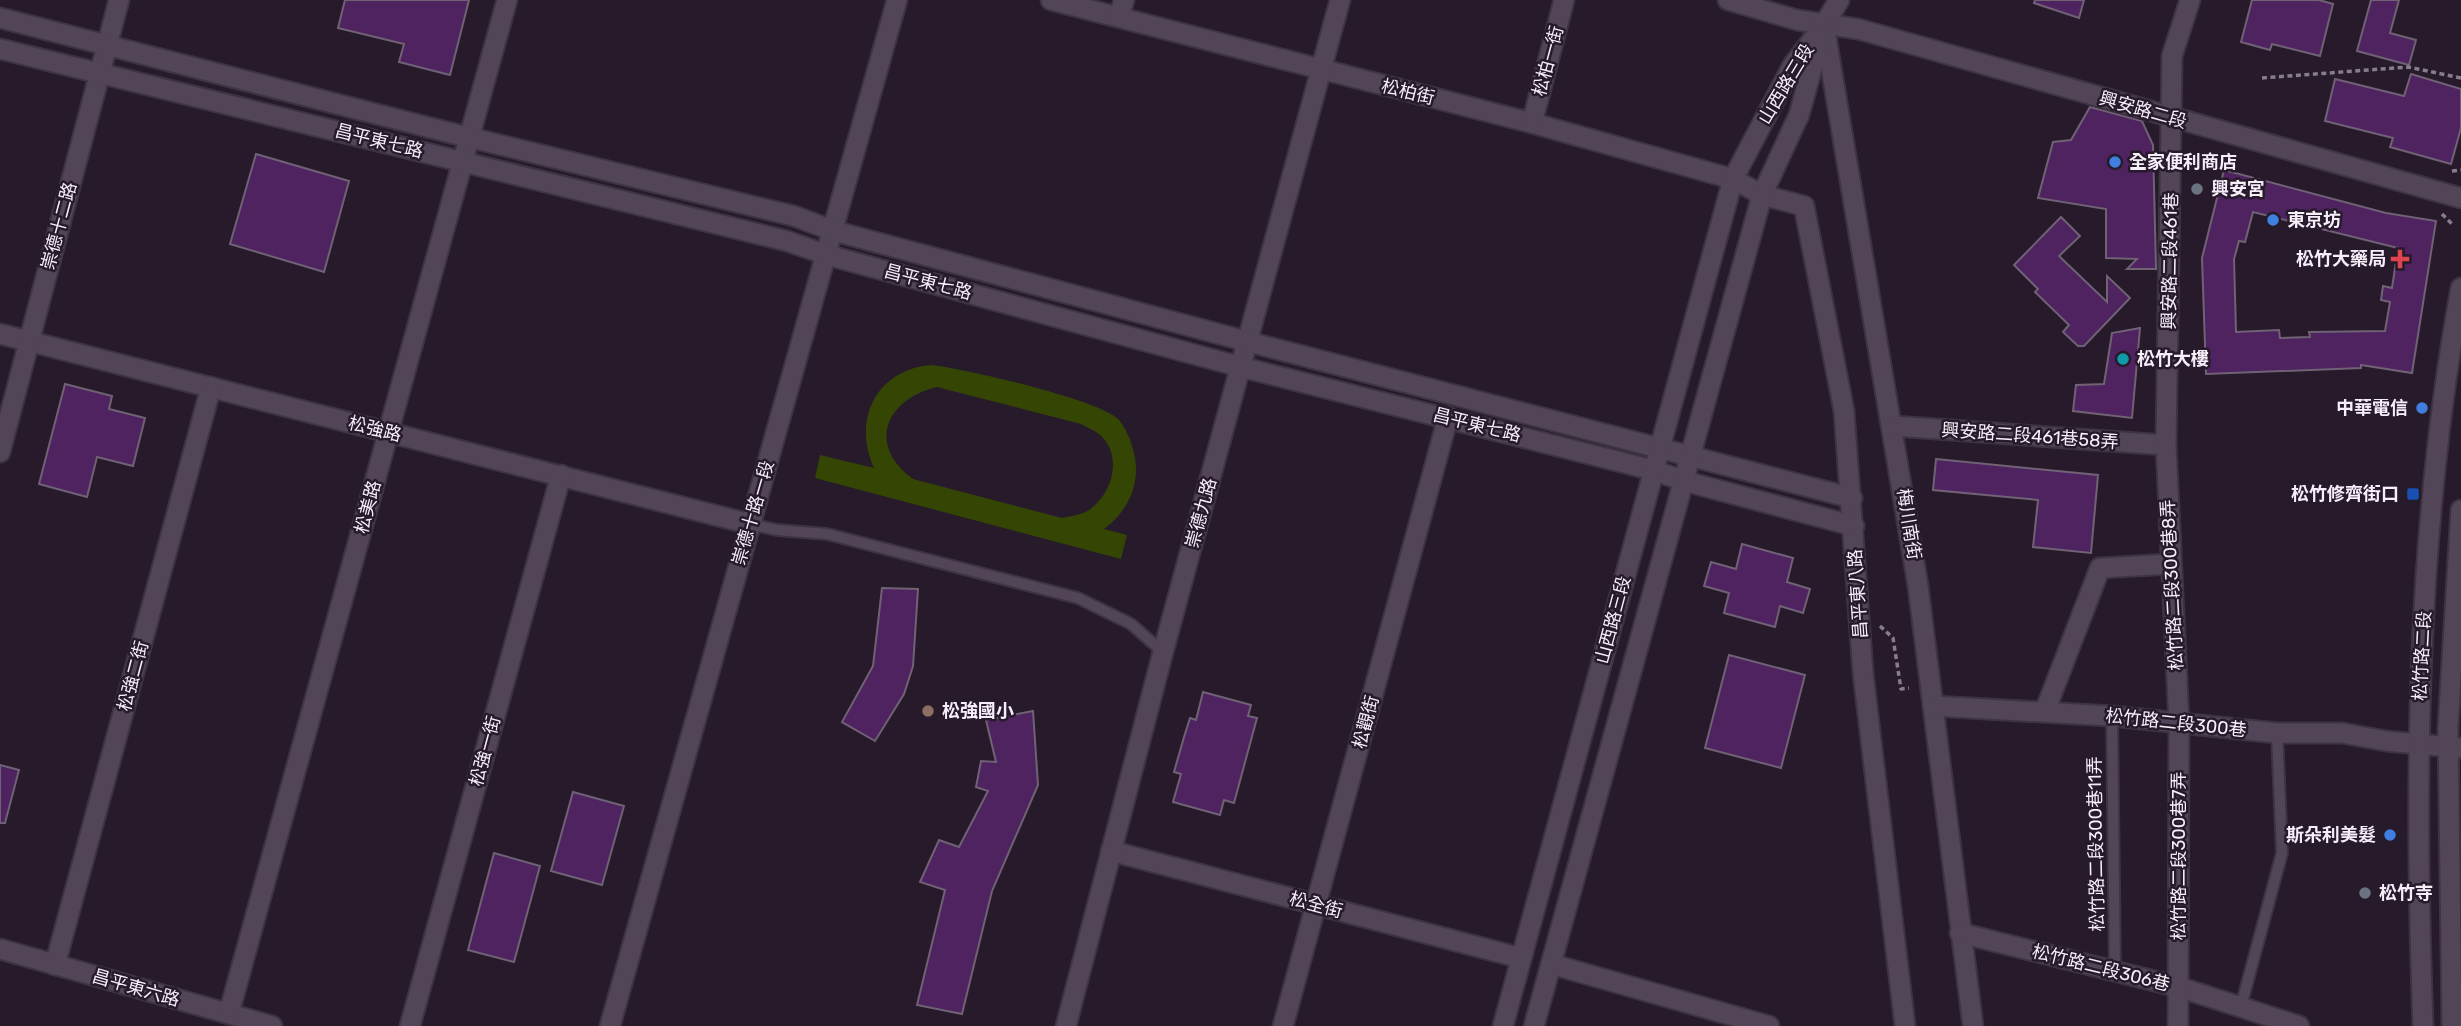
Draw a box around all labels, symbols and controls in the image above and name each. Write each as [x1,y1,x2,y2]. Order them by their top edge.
street label: 松柏一街 [1528,23,1568,99]
street label: 山西路三段 [1753,40,1819,128]
street label: 松柏街 [1379,75,1437,109]
street label: 興安路二段 [2097,87,2189,133]
street label: 昌平東七路 [333,119,425,163]
place label: 全家便利商店 [2129,151,2237,173]
marker: 全家便利商店 [2107,154,2123,170]
place label: 興安宮 [2211,178,2265,200]
street label: 崇德十二路 [37,180,81,272]
marker: 興安宮 [2189,181,2205,197]
street label: 興安路二段461巷 [2158,192,2182,330]
place label: 東京坊 [2287,209,2341,231]
marker: 東京坊 [2265,212,2281,228]
place label: 松竹大藥局 [2296,248,2386,270]
marker: 松竹大藥局 [2392,251,2408,267]
street label: 昌平東七路 [882,260,974,304]
place label: 松竹大樓 [2137,348,2209,370]
marker: 松竹大樓 [2115,351,2131,367]
place label: 中華電信 [2336,397,2408,419]
marker: 中華電信 [2414,400,2430,416]
street label: 昌平東七路 [1431,403,1523,447]
street label: 松強路 [346,412,404,446]
street label: 興安路二段461巷58弄 [1941,419,2119,453]
street label: 崇德十路一段 [728,458,778,568]
street label: 崇德九路 [1181,475,1221,551]
street label: 松美路 [350,478,386,536]
place label: 松竹修齊街口 [2291,483,2399,505]
marker: 松竹修齊街口 [2405,486,2421,502]
street label: 梅川南街 [1893,487,1925,561]
street label: 松竹路二段300巷8弄 [2157,499,2187,671]
street label: 昌平東八路 [1844,548,1872,640]
street label: 山西路三段 [1591,574,1635,666]
street label: 松竹路二段 [2409,610,2435,702]
street label: 松強二街 [113,638,153,714]
street label: 松觀街 [1348,693,1384,751]
place label: 松強國小 [942,700,1014,722]
marker: 松強國小 [920,703,936,719]
street label: 松竹路二段300巷 [2104,705,2248,741]
street label: 松強一街 [465,713,505,789]
street label: 松竹路二段300巷11弄 [2083,756,2109,932]
street label: 松竹路二段300巷7弄 [2168,772,2190,940]
place label: 斯朵利美髮 [2286,824,2376,846]
marker: 斯朵利美髮 [2382,827,2398,843]
place label: 松竹寺 [2379,882,2433,904]
marker: 松竹寺 [2357,885,2373,901]
street label: 松全街 [1287,887,1345,923]
street label: 松竹路二段306巷 [2030,940,2172,996]
street label: 昌平東六路 [90,965,182,1011]

